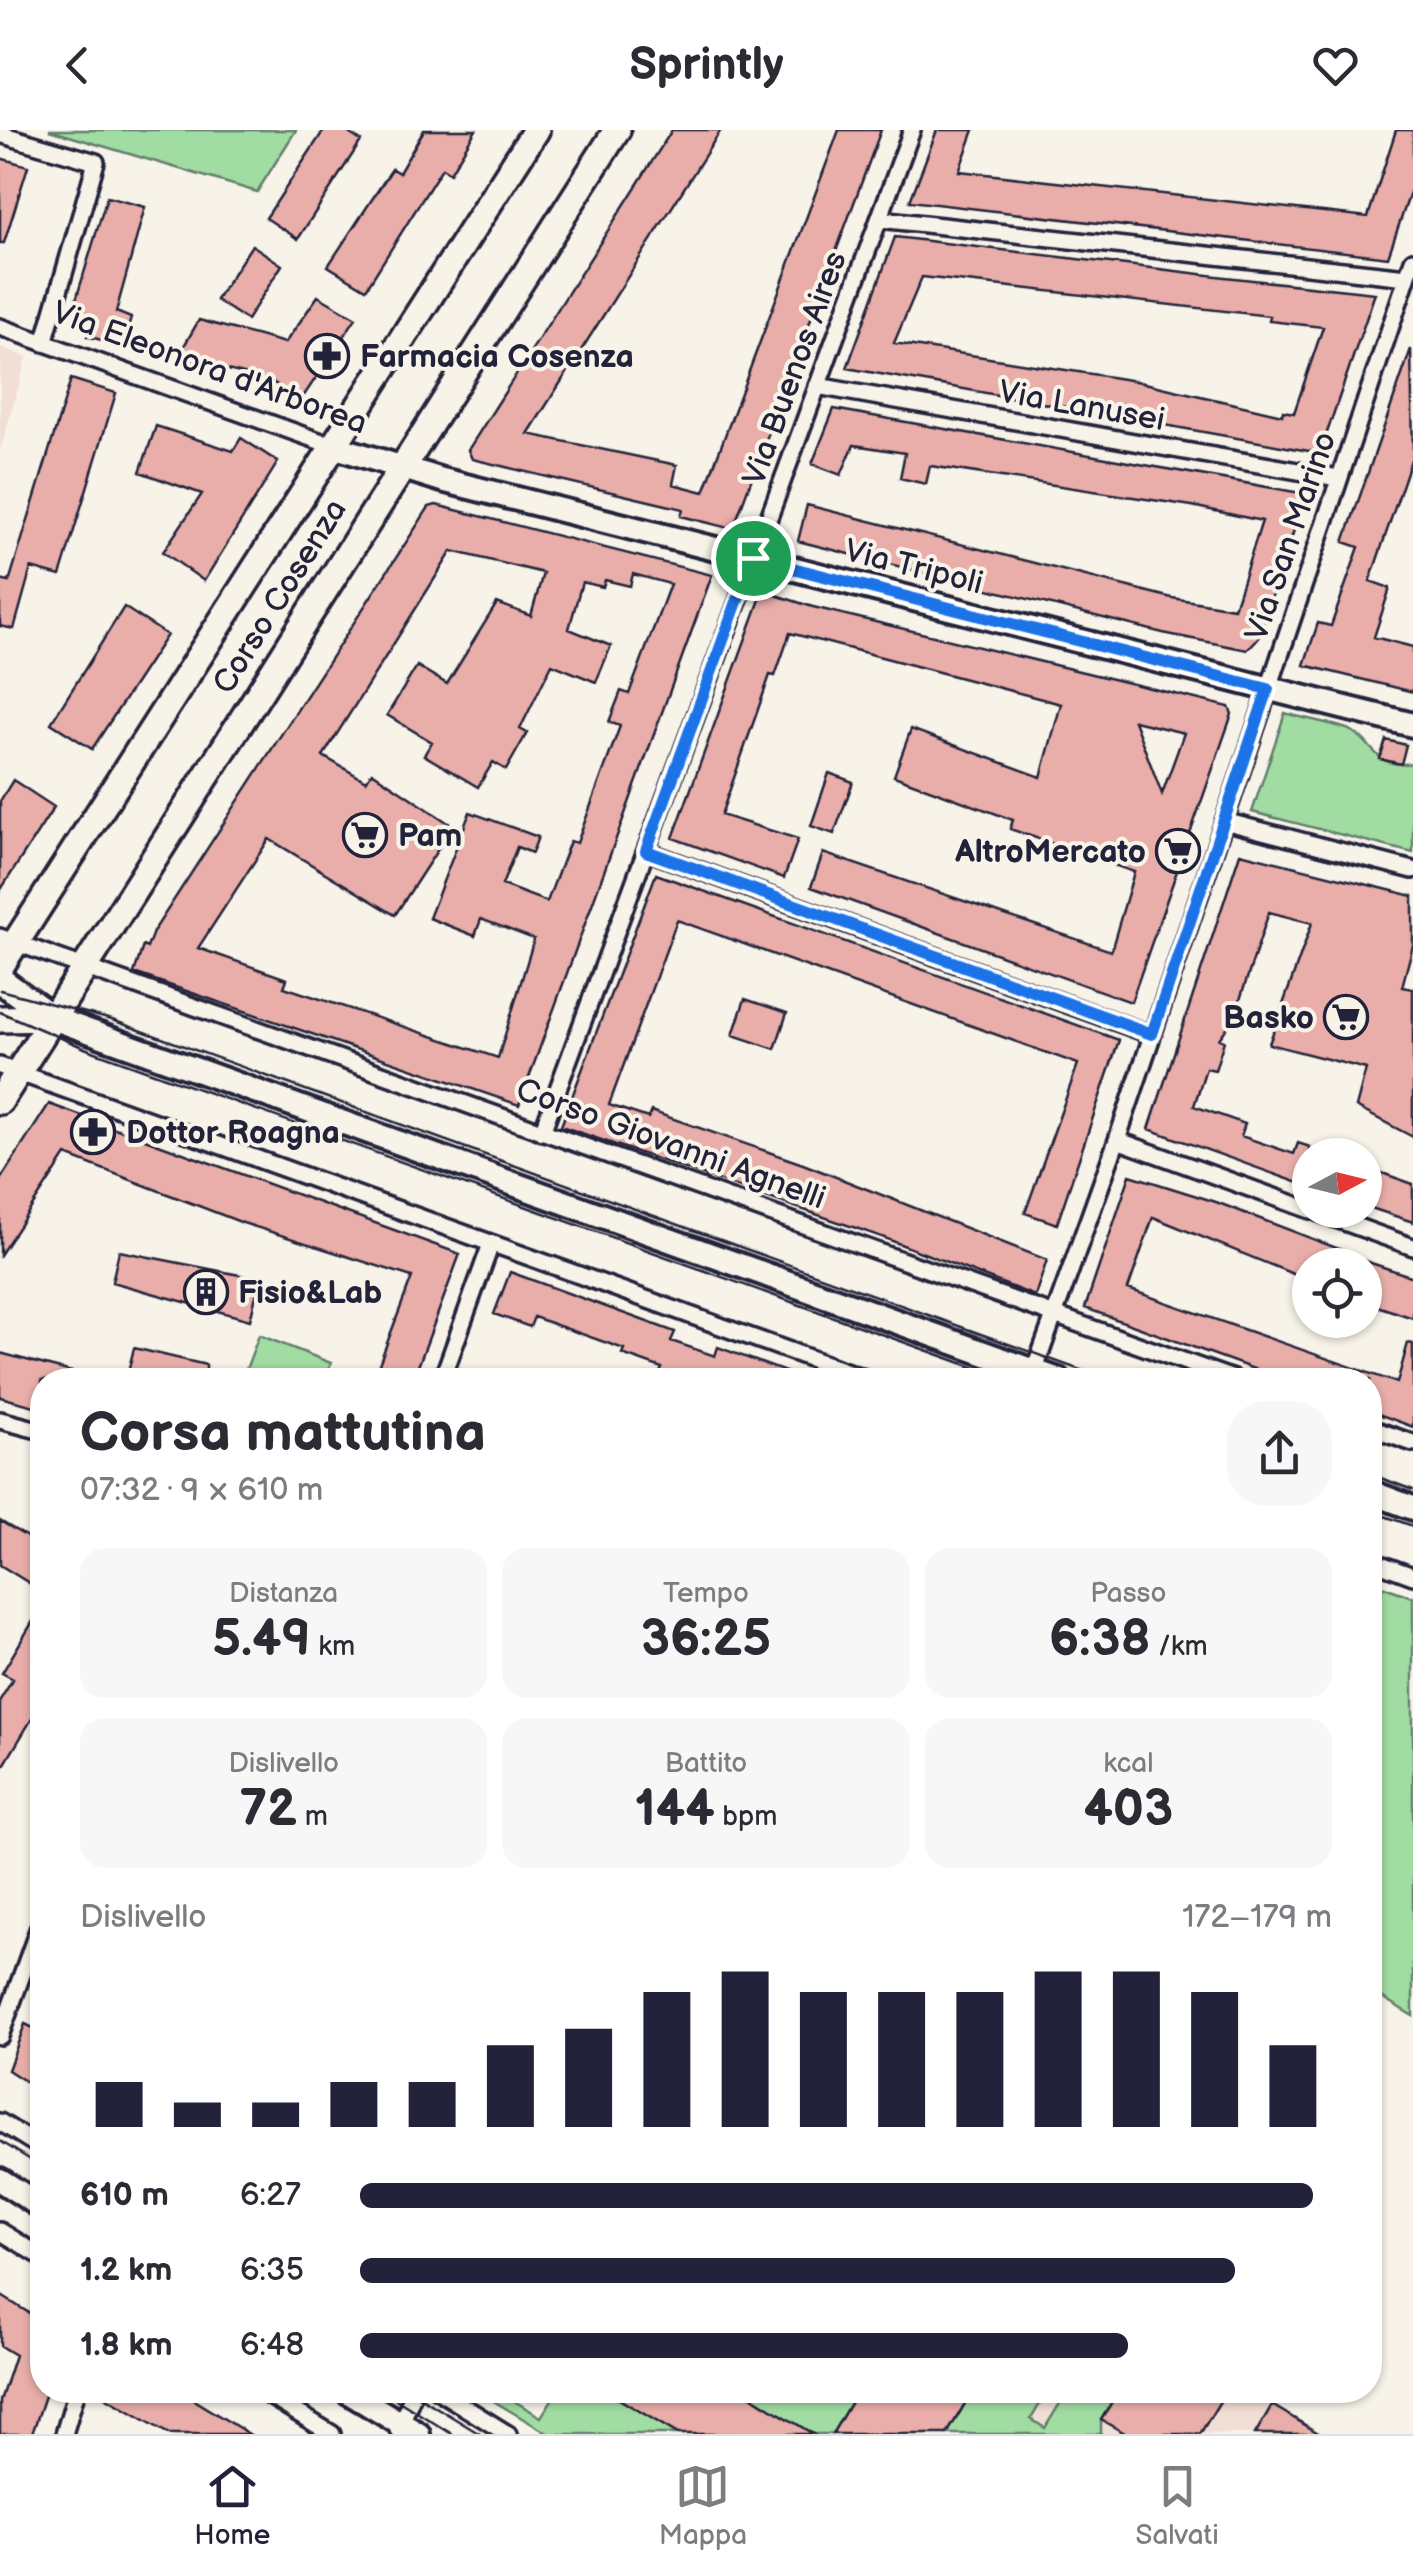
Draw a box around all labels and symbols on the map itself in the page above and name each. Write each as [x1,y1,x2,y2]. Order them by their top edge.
street label: Via Buenos Aires [735,246,856,491]
street label: Via Eleonora d'Arborea [47,293,372,443]
pharmacy icon: Farmacia Cosenza [304,333,350,379]
place label: Farmacia Cosenza [360,338,634,377]
street label: Via Lanusei [996,373,1168,440]
street label: Via San Marino [1237,427,1345,646]
street label: Corso Cosenza [205,492,356,701]
pin [711,516,796,601]
street label: Via Tripoli [840,531,987,603]
supermarket icon: Pam [342,812,388,858]
place label: Pam [398,817,462,856]
supermarket icon: AltroMercato [1155,828,1201,874]
place label: AltroMercato [954,833,1146,872]
supermarket icon: Basko [1323,994,1369,1040]
place label: Basko [1223,999,1314,1038]
street label: Corso Giovanni Agnelli [511,1070,830,1219]
pharmacy icon: Dottor Roagna [70,1109,116,1155]
place label: Dottor Roagna [126,1114,340,1153]
north arrow [1292,1138,1382,1228]
building icon: Fisio&Lab [183,1269,229,1315]
place label: Fisio&Lab [238,1274,382,1313]

